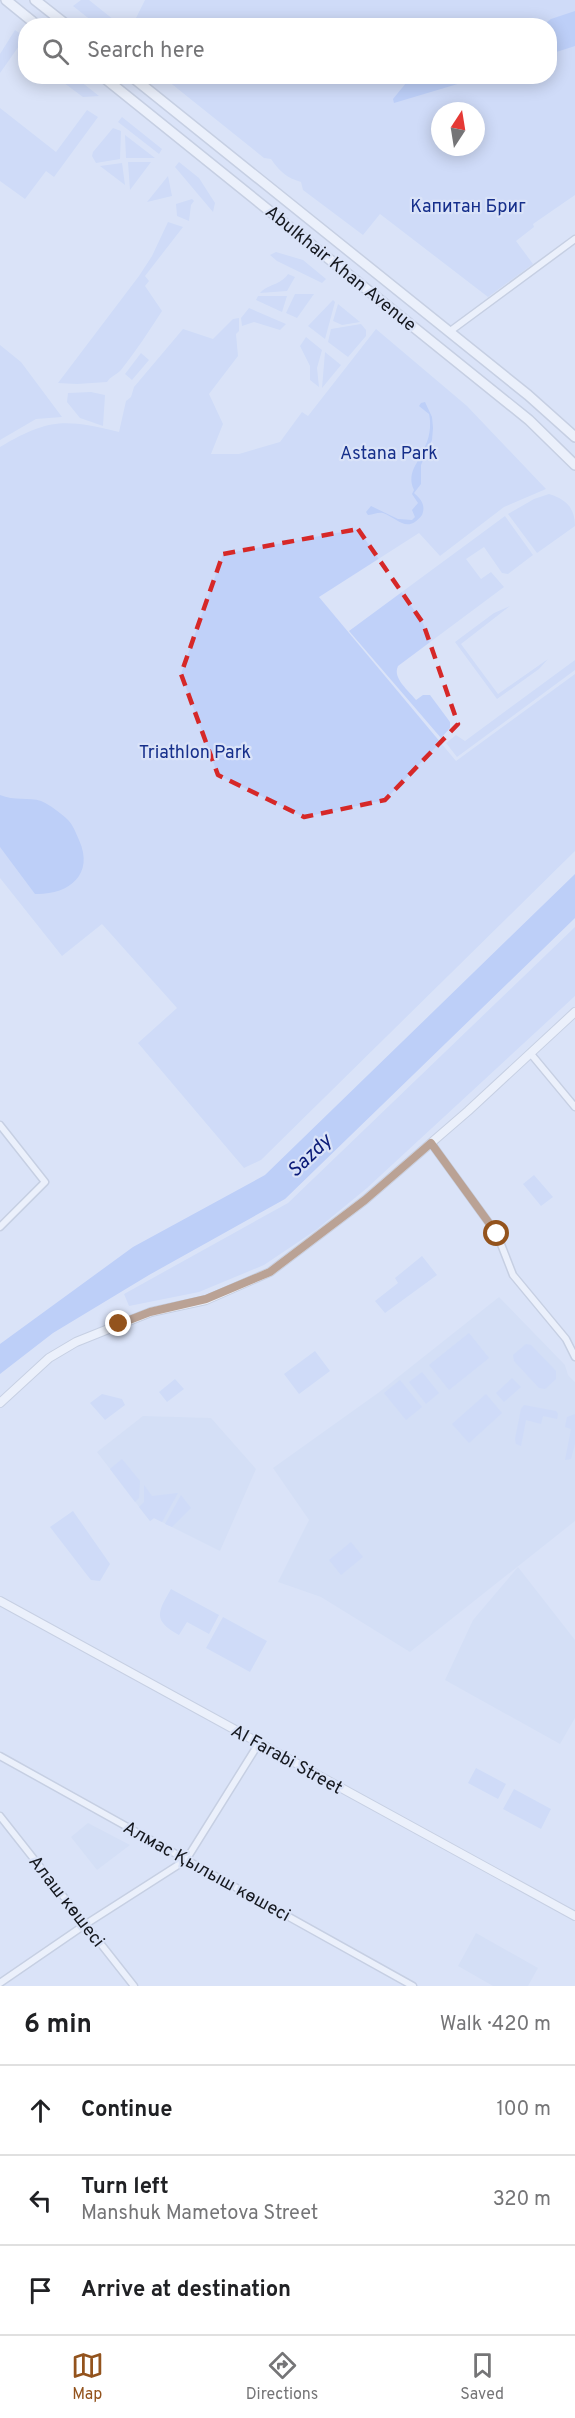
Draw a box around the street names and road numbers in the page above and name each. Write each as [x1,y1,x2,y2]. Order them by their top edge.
street label: Abulkhair Khan Avenue [260,201,420,337]
street label: Al Farabi Street [226,1720,346,1800]
street label: Алмас Қылыш көшесі [119,1817,294,1928]
street label: Алаш көшесі [23,1851,109,1952]

